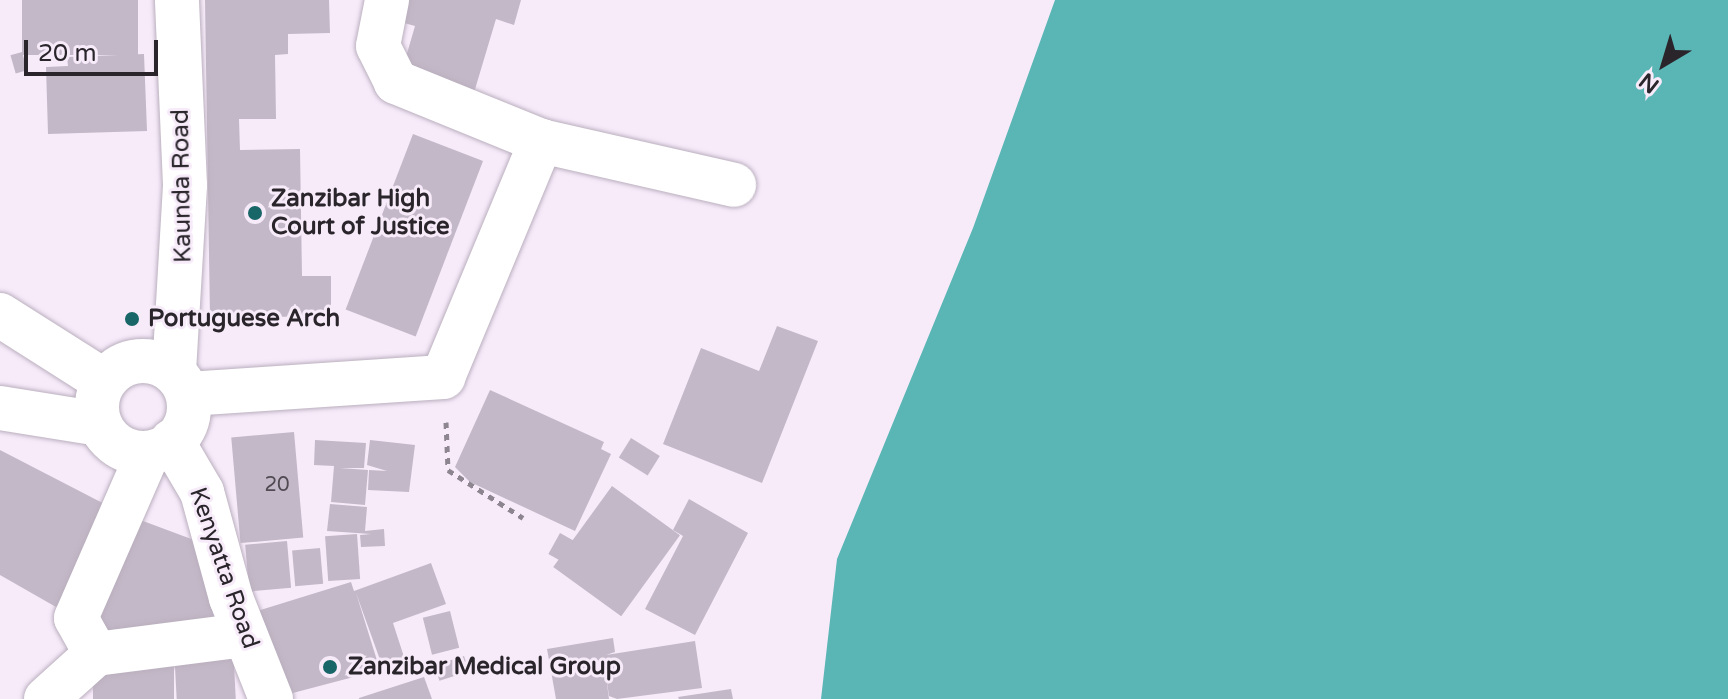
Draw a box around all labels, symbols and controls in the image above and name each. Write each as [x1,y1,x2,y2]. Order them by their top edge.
scale bar [28,24,162,74]
north arrow [1624,24,1704,104]
text: 20 m [38,39,96,68]
text: N [1634,67,1664,99]
street label: Kaunda Road [166,109,198,263]
place label: Zanzibar High Court of Justice [271,185,450,241]
marker: Zanzibar High Court of Justice [246,204,264,222]
place label: Portuguese Arch [148,305,340,333]
marker: Portuguese Arch [123,310,141,328]
house number: 20 [264,473,290,497]
street label: Kenyatta Road [183,484,265,652]
place label: Zanzibar Medical Group [348,653,621,681]
marker: Zanzibar Medical Group [319,656,341,678]

